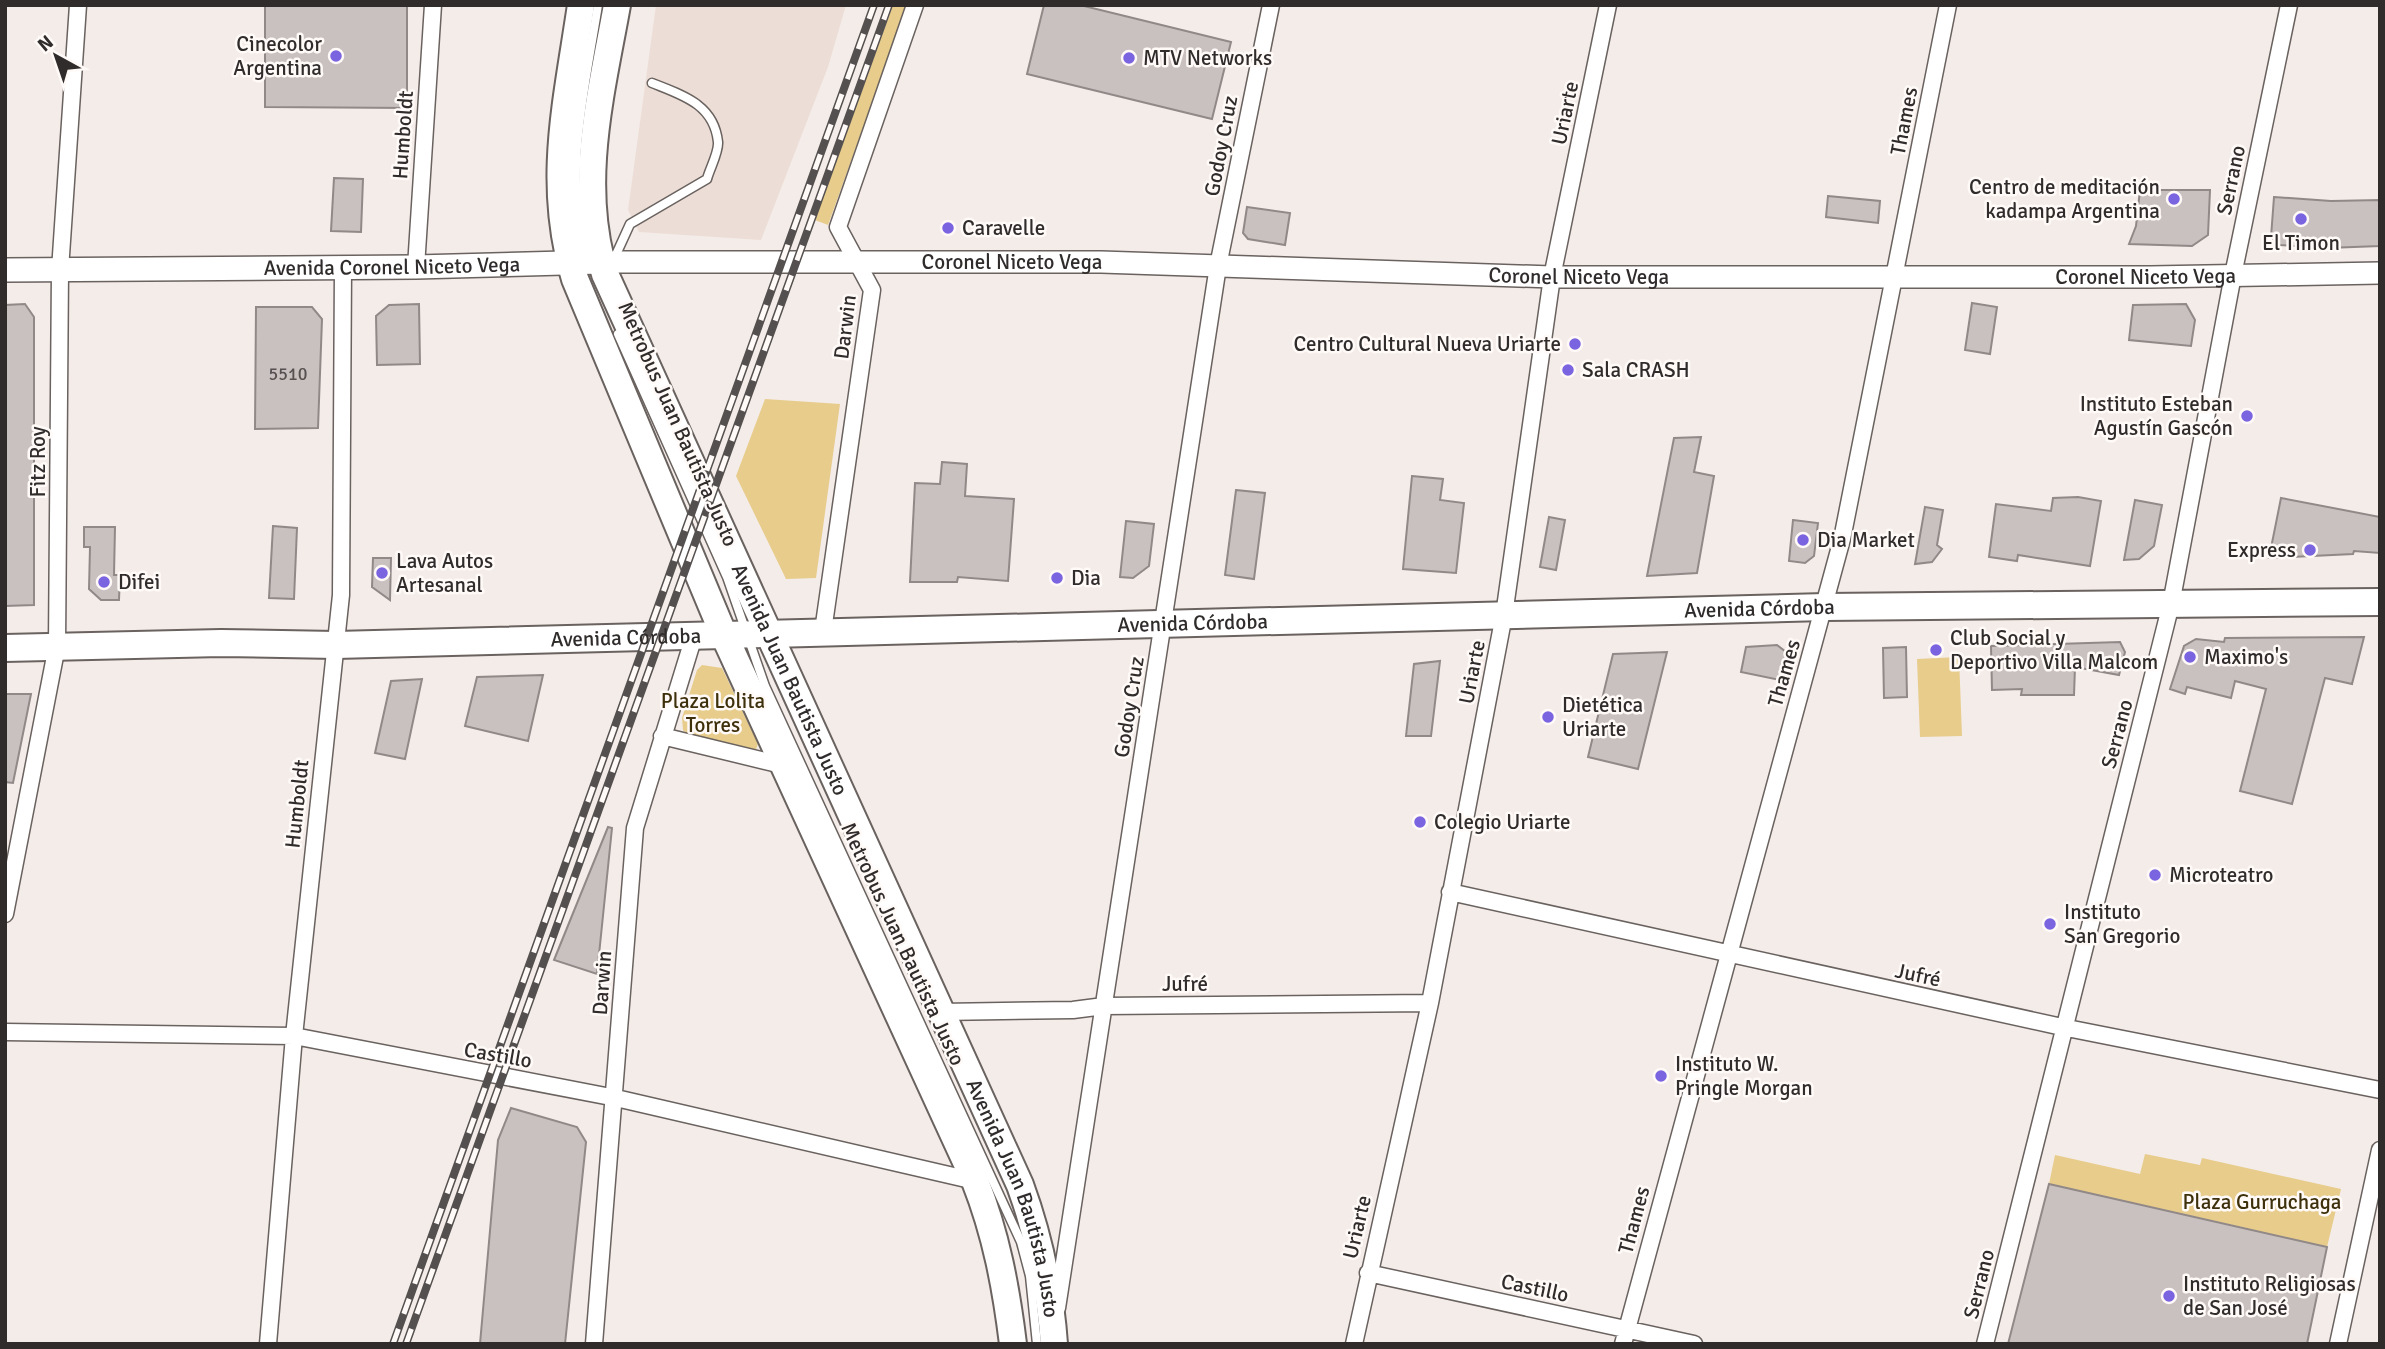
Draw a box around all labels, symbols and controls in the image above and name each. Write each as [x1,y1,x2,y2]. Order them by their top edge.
north arrow [21,21,91,91]
text: N [33,30,58,57]
place label: Cinecolor Argentina [233,31,322,81]
place label: MTV Networks [1143,45,1272,71]
marker: Cinecolor Argentina [328,48,344,64]
marker: MTV Networks [1121,50,1137,66]
street label: Uriarte [1546,79,1584,147]
street label: Thames [1885,85,1923,157]
street label: Humboldt [387,90,419,180]
street label: Godoy Cruz [1199,94,1243,198]
street label: Serrano [2211,143,2251,217]
place label: Centro de meditación kadampa Argentina [1969,174,2160,224]
marker: Centro de meditación kadampa Argentina [2166,191,2182,207]
marker: El Timon [2293,211,2309,227]
place label: Caravelle [962,215,1045,241]
marker: Caravelle [940,220,956,236]
place label: El Timon [2262,230,2340,256]
street label: Coronel Niceto Vega [922,249,1102,275]
street label: Avenida Coronel Niceto Vega [264,251,521,281]
street label: Coronel Niceto Vega [1488,262,1669,290]
street label: Coronel Niceto Vega [2055,263,2236,290]
street label: Darwin [828,293,862,361]
street label: Metrobus Juan Bautista Justo [612,298,744,550]
place label: Centro Cultural Nueva Uriarte [1294,331,1561,357]
marker: Centro Cultural Nueva Uriarte [1567,336,1583,352]
place label: Sala CRASH [1582,357,1690,383]
marker: Sala CRASH [1560,362,1576,378]
house number: 5510 [269,363,307,385]
place label: Instituto Esteban Agustín Gascón [2080,391,2233,441]
marker: Instituto Esteban Agustín Gascón [2239,408,2255,424]
street label: Fitz Roy [25,426,51,497]
place label: Dia Market [1817,527,1915,553]
marker: Dia Market [1795,532,1811,548]
place label: Express [2227,537,2296,563]
marker: Express [2302,542,2318,558]
place label: Lava Autos Artesanal [396,548,493,598]
street label: Avenida Juan Bautista Justo [726,560,854,800]
marker: Lava Autos Artesanal [374,565,390,581]
place label: Dia [1071,565,1101,591]
place label: Difei [118,569,160,595]
marker: Dia [1049,570,1065,586]
marker: Difei [96,574,112,590]
street label: Avenida Córdoba [1684,594,1835,624]
street label: Avenida Córdoba [1117,608,1268,638]
street label: Avenida Córdoba [550,623,701,653]
place label: Club Social y Deportivo Villa Malcom [1950,625,2158,675]
street label: Thames [1762,636,1806,710]
street label: Uriarte [1453,638,1491,706]
marker: Club Social y Deportivo Villa Malcom [1928,642,1944,658]
place label: Maximo's [2204,644,2288,670]
marker: Maximo's [2182,649,2198,665]
street label: Godoy Cruz [1108,655,1150,759]
park label: Plaza Lolita Torres [661,688,765,738]
place label: Dietética Uriarte [1562,692,1643,742]
street label: Serrano [2095,697,2139,771]
marker: Dietética Uriarte [1540,709,1556,725]
street label: Humboldt [279,758,315,850]
place label: Colegio Uriarte [1434,809,1570,835]
marker: Colegio Uriarte [1412,814,1428,830]
street label: Metrobus Juan Bautista Justo [835,818,971,1070]
place label: Microteatro [2169,862,2273,888]
marker: Microteatro [2147,867,2163,883]
place label: Instituto San Gregorio [2064,899,2180,949]
marker: Instituto San Gregorio [2042,916,2058,932]
street label: Darwin [587,950,617,1016]
street label: Jufré [1893,957,1943,993]
street label: Jufré [1162,971,1208,997]
street label: Castillo [462,1036,534,1074]
place label: Instituto W. Pringle Morgan [1675,1051,1813,1101]
marker: Instituto W. Pringle Morgan [1653,1068,1669,1084]
street label: Avenida Juan Bautista Justo [960,1075,1064,1319]
street label: Thames [1613,1183,1655,1257]
park label: Plaza Gurruchaga [2183,1189,2341,1215]
street label: Uriarte [1337,1193,1377,1261]
street label: Serrano [1958,1247,2000,1321]
street label: Castillo [1499,1268,1571,1308]
place label: Instituto Religiosas de San José [2183,1271,2356,1321]
marker: Instituto Religiosas de San José [2161,1288,2177,1304]

